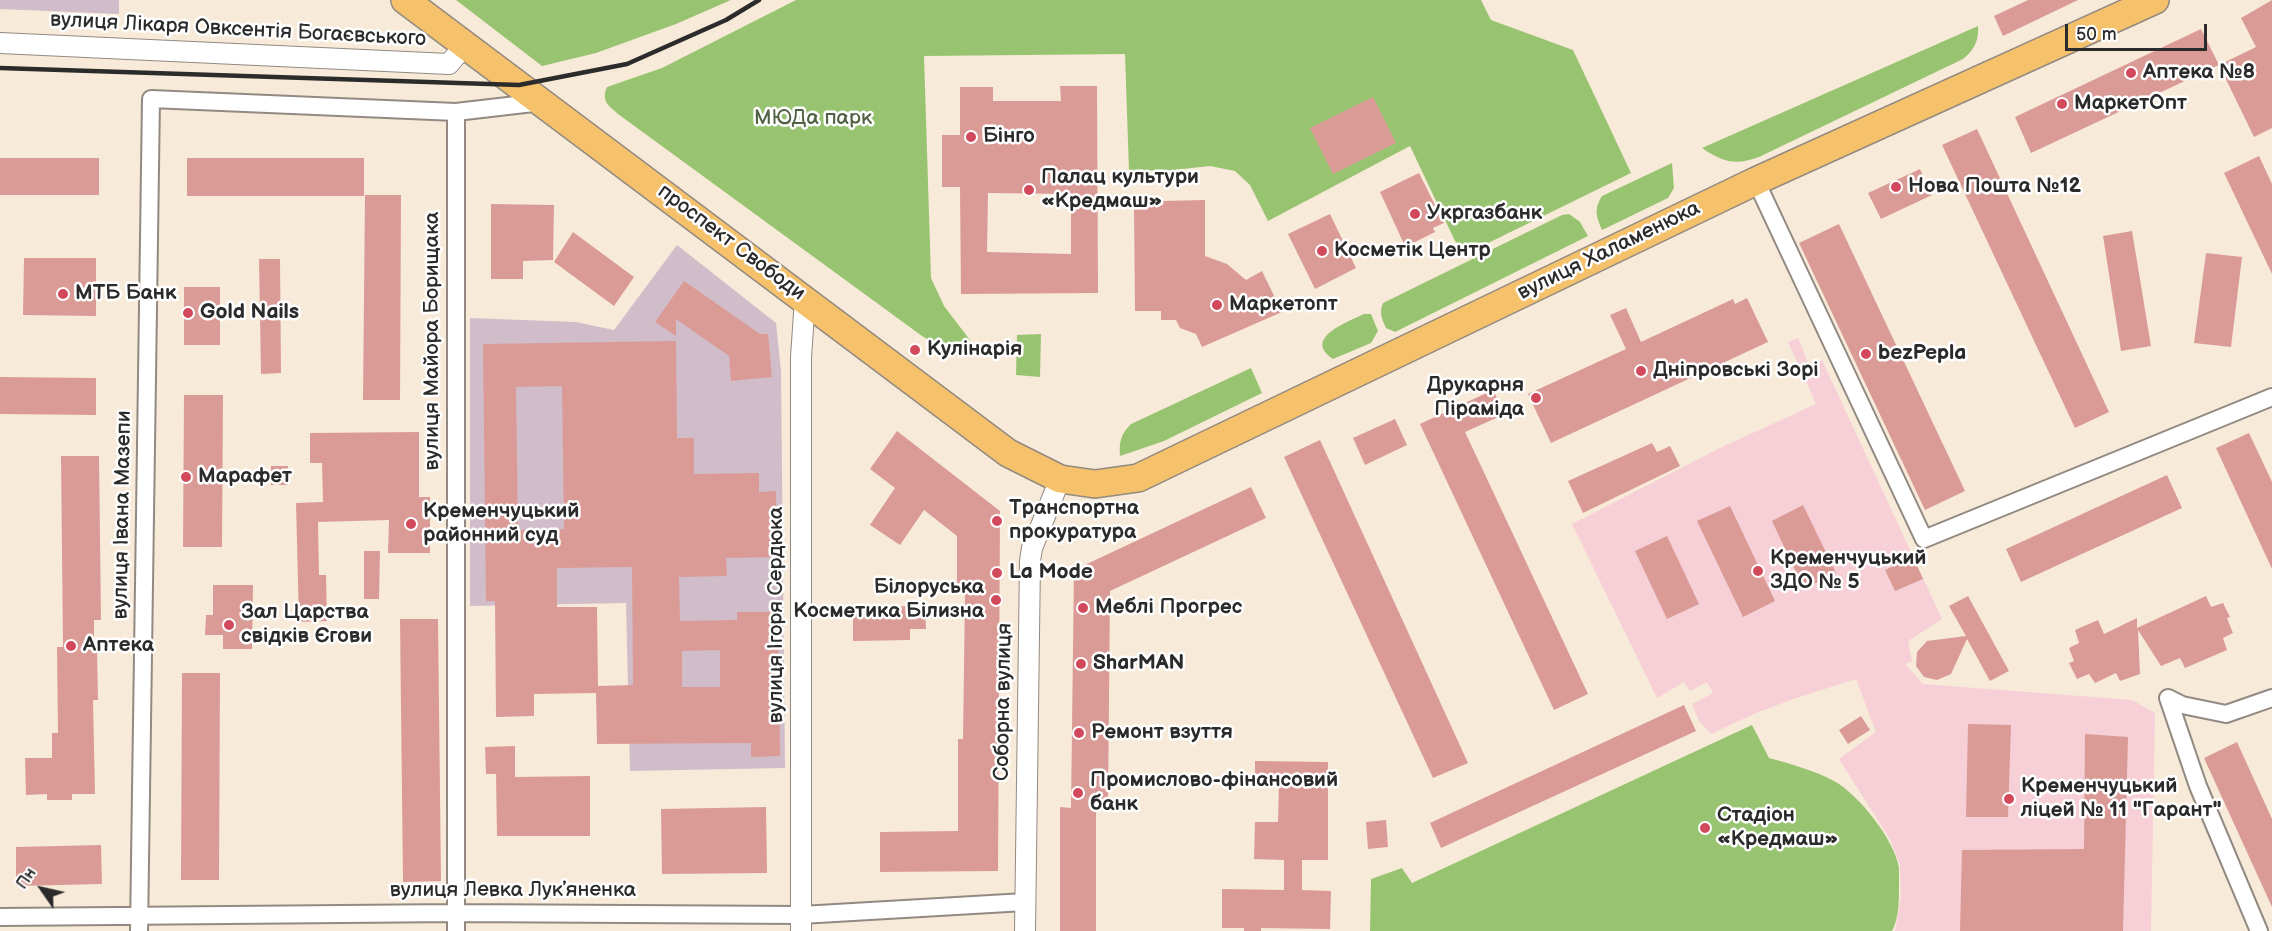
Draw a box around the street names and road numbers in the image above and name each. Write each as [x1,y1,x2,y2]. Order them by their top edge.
street label: вулиця Лікаря Овксентія Богаєвського [49,8,427,52]
street label: проспект Свободи [652,179,810,307]
street label: вулиця Халаменюка [1514,196,1704,306]
street label: вулиця Майора Борищака [420,212,446,470]
street label: вулиця Івана Мазепи [109,410,137,620]
street label: вулиця Ігоря Сердюка [764,507,790,723]
street label: Соборна вулиця [990,623,1018,781]
street label: вулиця Левка Лукʼяненка [390,878,636,904]

